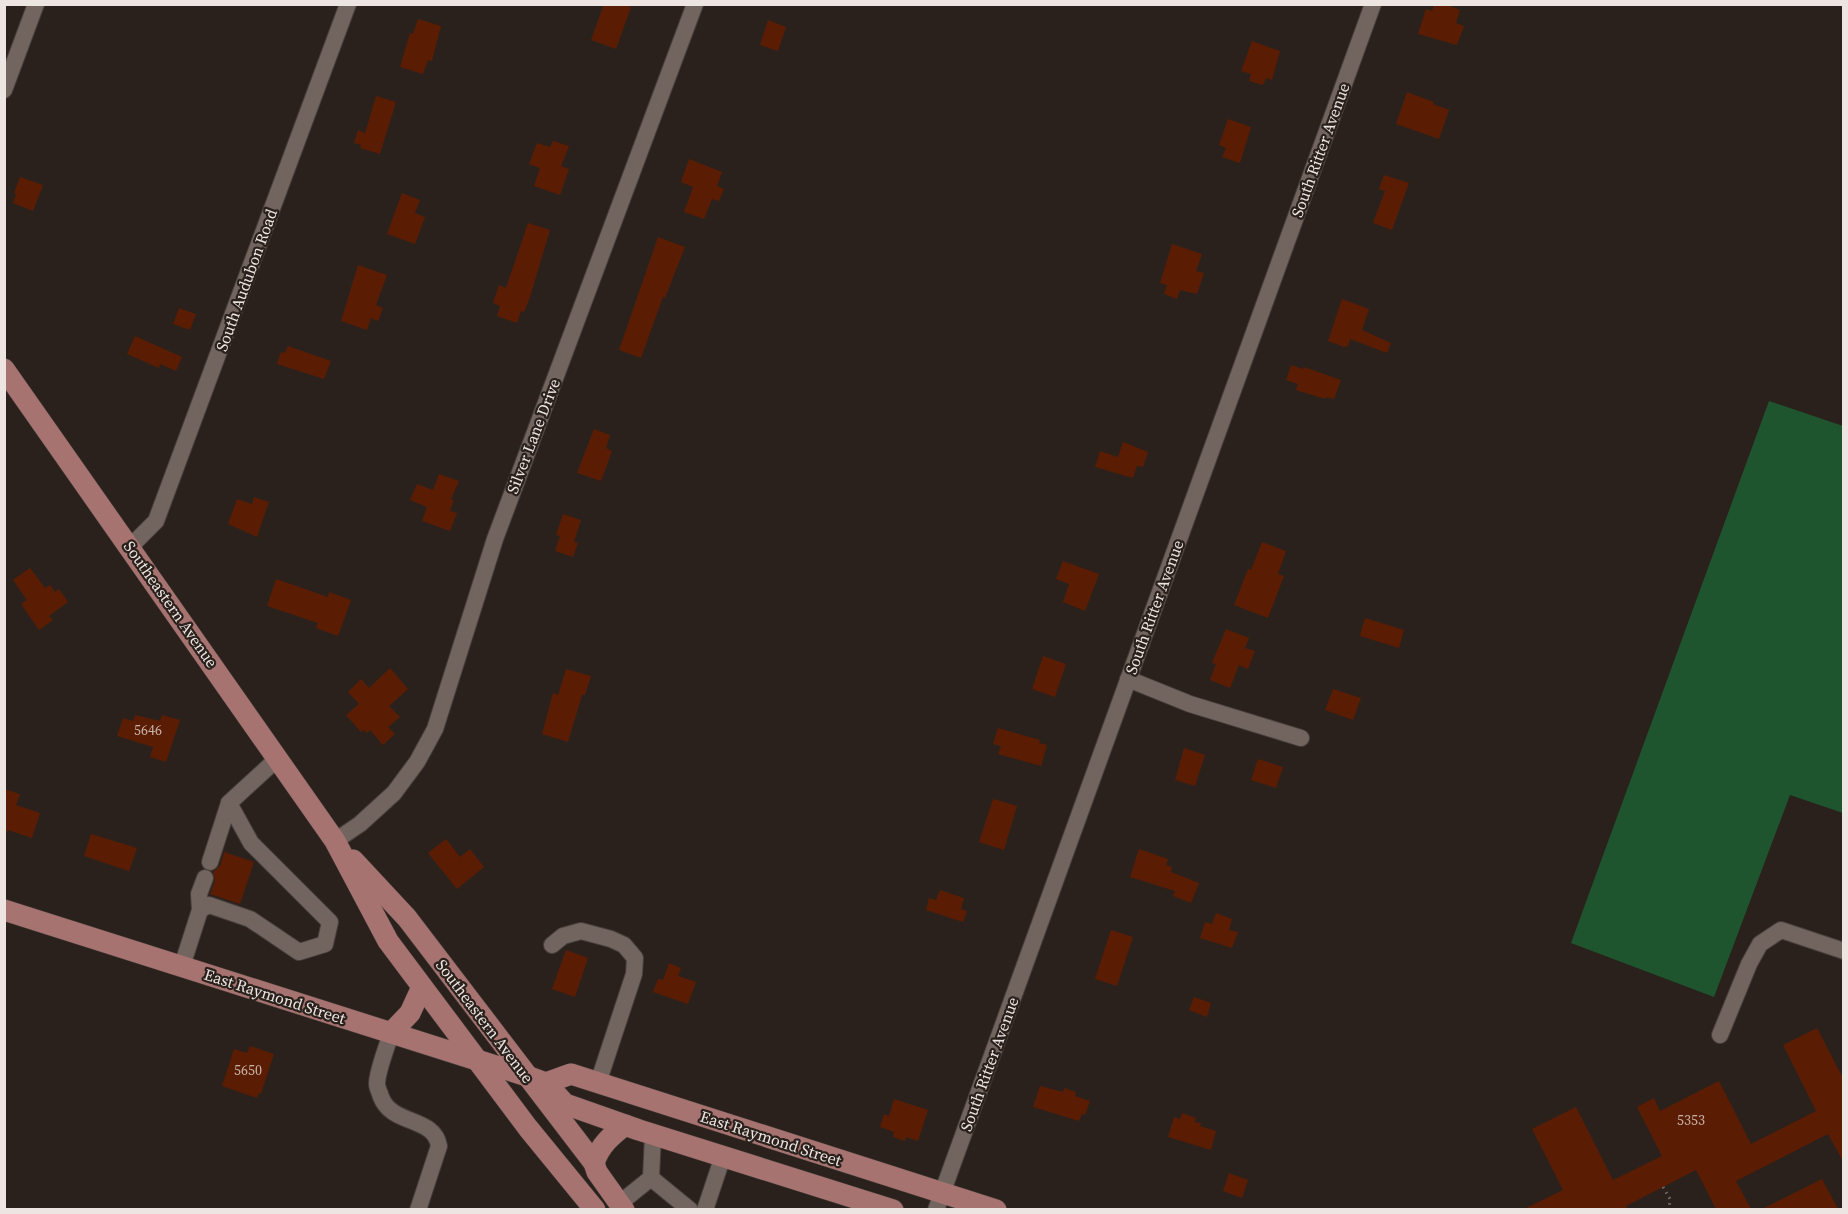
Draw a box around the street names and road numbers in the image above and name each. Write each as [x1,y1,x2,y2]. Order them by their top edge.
street label: South Ritter Avenue [1285,80,1355,220]
street label: South Audubon Road [210,206,282,354]
street label: Silver Lane Drive [501,375,565,497]
street label: Southeastern Avenue [119,536,223,672]
street label: South Ritter Avenue [1119,537,1189,677]
street label: Southeastern Avenue [431,954,539,1088]
street label: East Raymond Street [202,963,349,1029]
street label: South Ritter Avenue [954,994,1024,1134]
street label: East Raymond Street [698,1105,845,1171]

